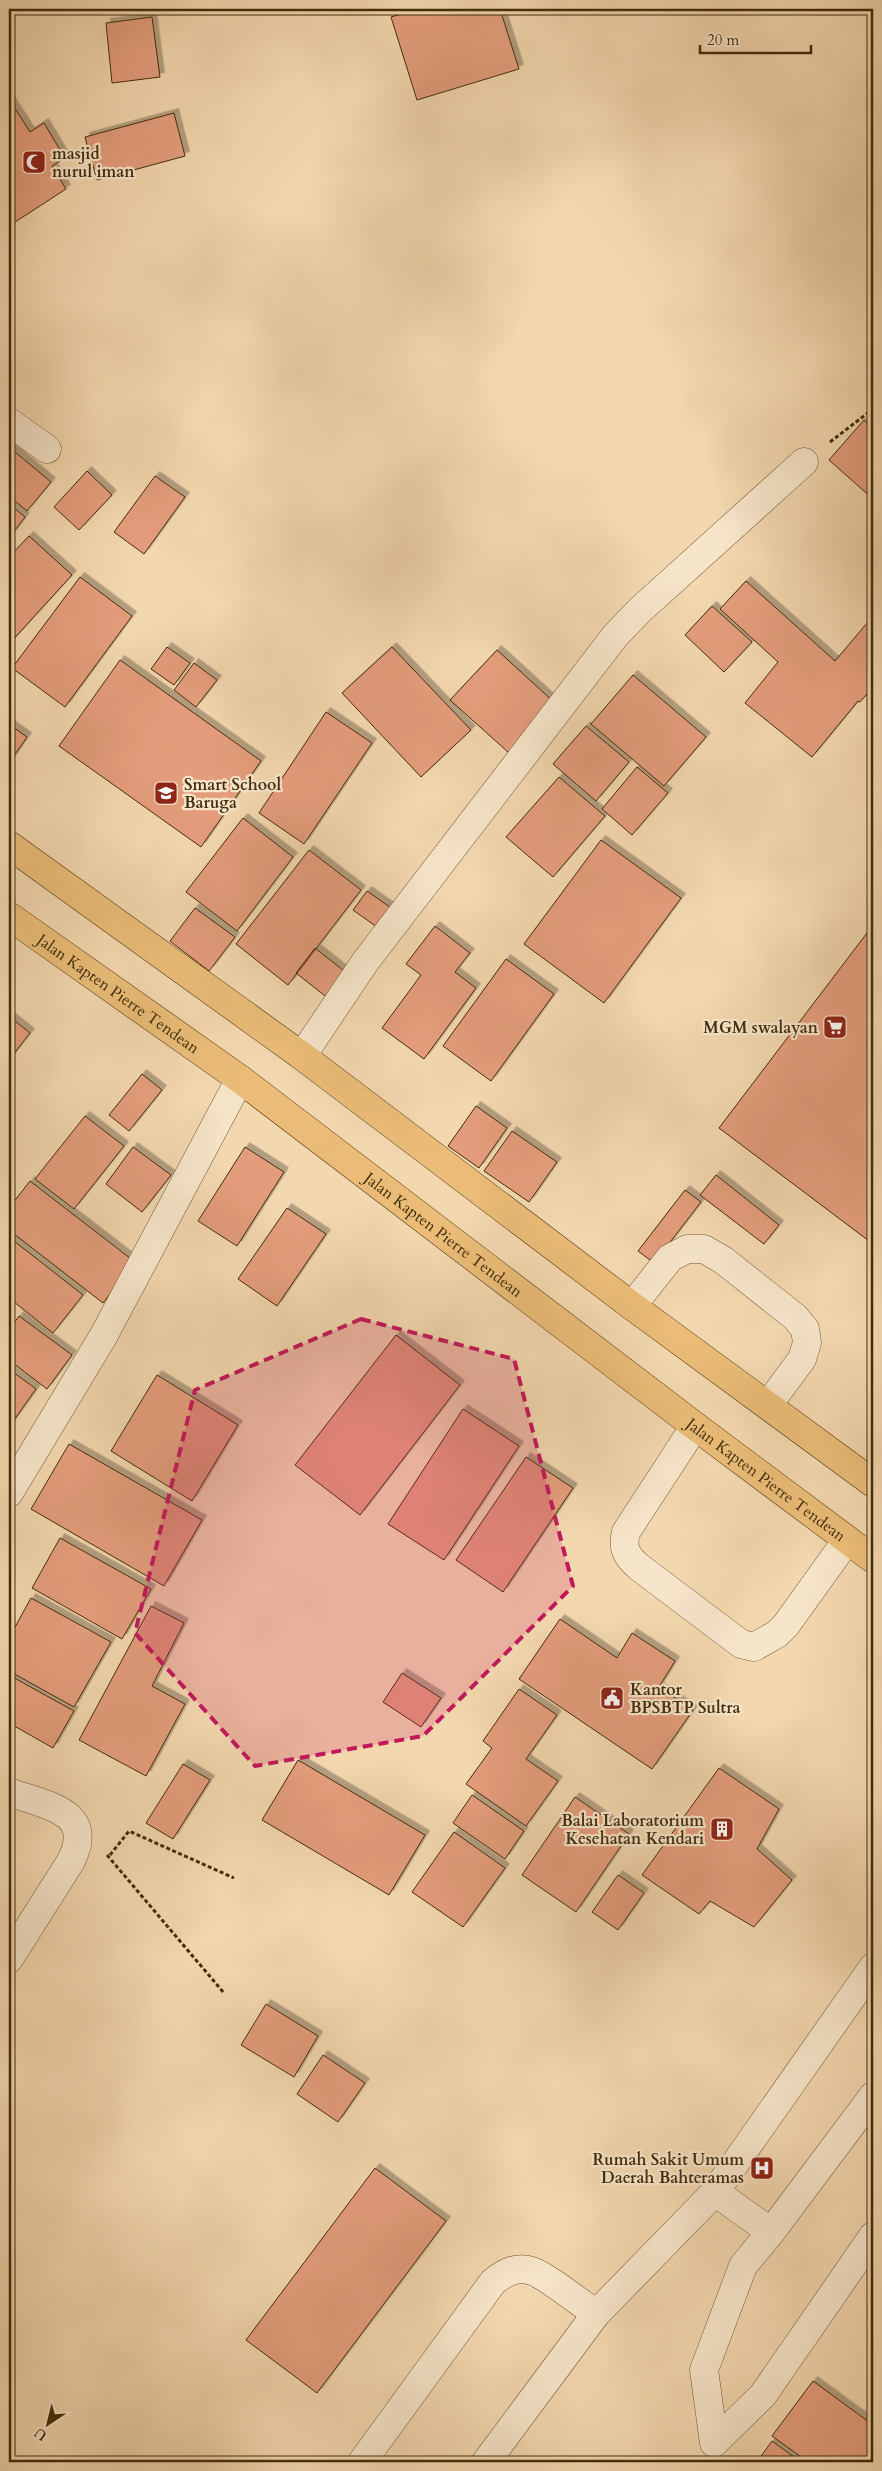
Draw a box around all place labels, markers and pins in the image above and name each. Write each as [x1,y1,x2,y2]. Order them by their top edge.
place label: masjid nurul iman [52,143,135,183]
mosque icon: masjid nurul iman [21,149,47,175]
place label: Smart School Baruga [184,774,281,814]
school or university icon: Smart School Baruga [153,780,179,806]
supermarket icon: MGM swalayan [822,1014,848,1040]
place label: MGM swalayan [703,1017,819,1039]
place label: Kantor BPSBTP Sultra [630,1679,741,1719]
public building icon: Kantor BPSBTP Sultra [599,1685,625,1711]
place label: Balai Laboratorium Kesehatan Kendari [561,1810,704,1850]
building icon: Balai Laboratorium Kesehatan Kendari [709,1816,735,1842]
place label: Rumah Sakit Umum Daerah Bahteramas [593,2149,744,2189]
hospital icon: Rumah Sakit Umum Daerah Bahteramas [749,2155,775,2181]

